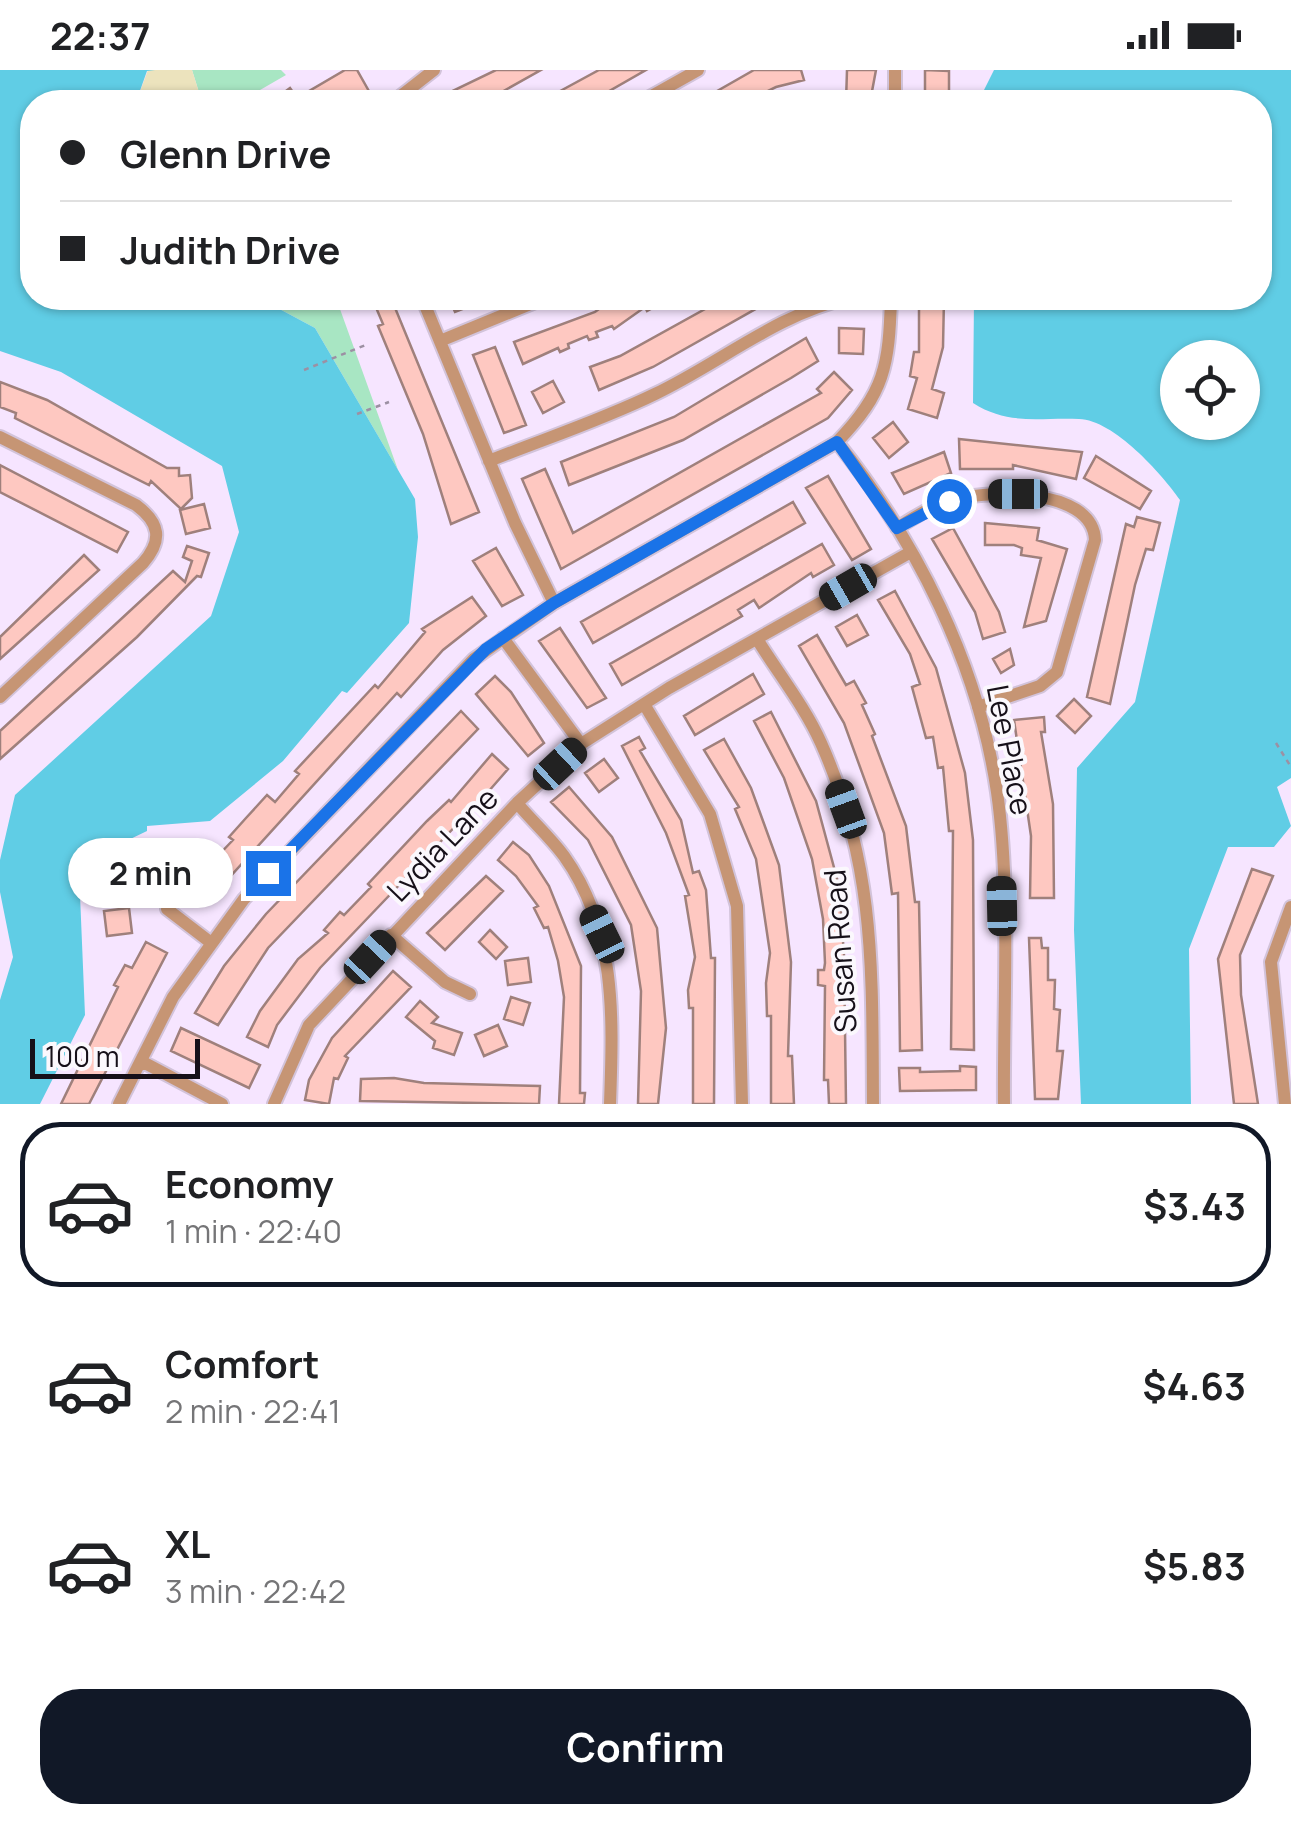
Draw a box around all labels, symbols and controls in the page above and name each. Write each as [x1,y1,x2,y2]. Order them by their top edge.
text: 22:37 [50,9,151,61]
text: Glenn Drive [120,127,332,179]
text: Judith Drive [120,223,340,275]
map controls [1160,340,1260,440]
button: locate [1160,340,1260,440]
route start [927,479,972,524]
car [988,479,1048,509]
car [815,559,881,615]
street label: Lee Place [978,681,1043,818]
car [528,733,592,795]
car [822,776,870,842]
street label: Lydia Lane [377,778,507,910]
callout: 2 min [68,838,233,908]
text: 2 min [109,851,192,895]
route end [246,851,291,896]
street label: Susan Road [813,868,866,1034]
car [986,876,1018,936]
car [575,900,629,968]
car [339,925,401,989]
scale bar [30,1034,200,1078]
text: 100 m [45,1037,119,1075]
text: Economy [165,1157,334,1209]
icon: car [45,1160,135,1250]
text: $3.43 [1143,1179,1246,1231]
text: 1 min · 22:40 [165,1209,342,1253]
text: Comfort [165,1337,319,1389]
icon: car [45,1340,135,1430]
text: $4.63 [1143,1359,1246,1411]
text: 2 min · 22:41 [165,1389,341,1433]
text: XL [165,1517,210,1569]
icon: car [45,1520,135,1610]
text: $5.83 [1143,1539,1246,1591]
text: 3 min · 22:42 [165,1569,346,1613]
button: Confirm [40,1689,1251,1804]

